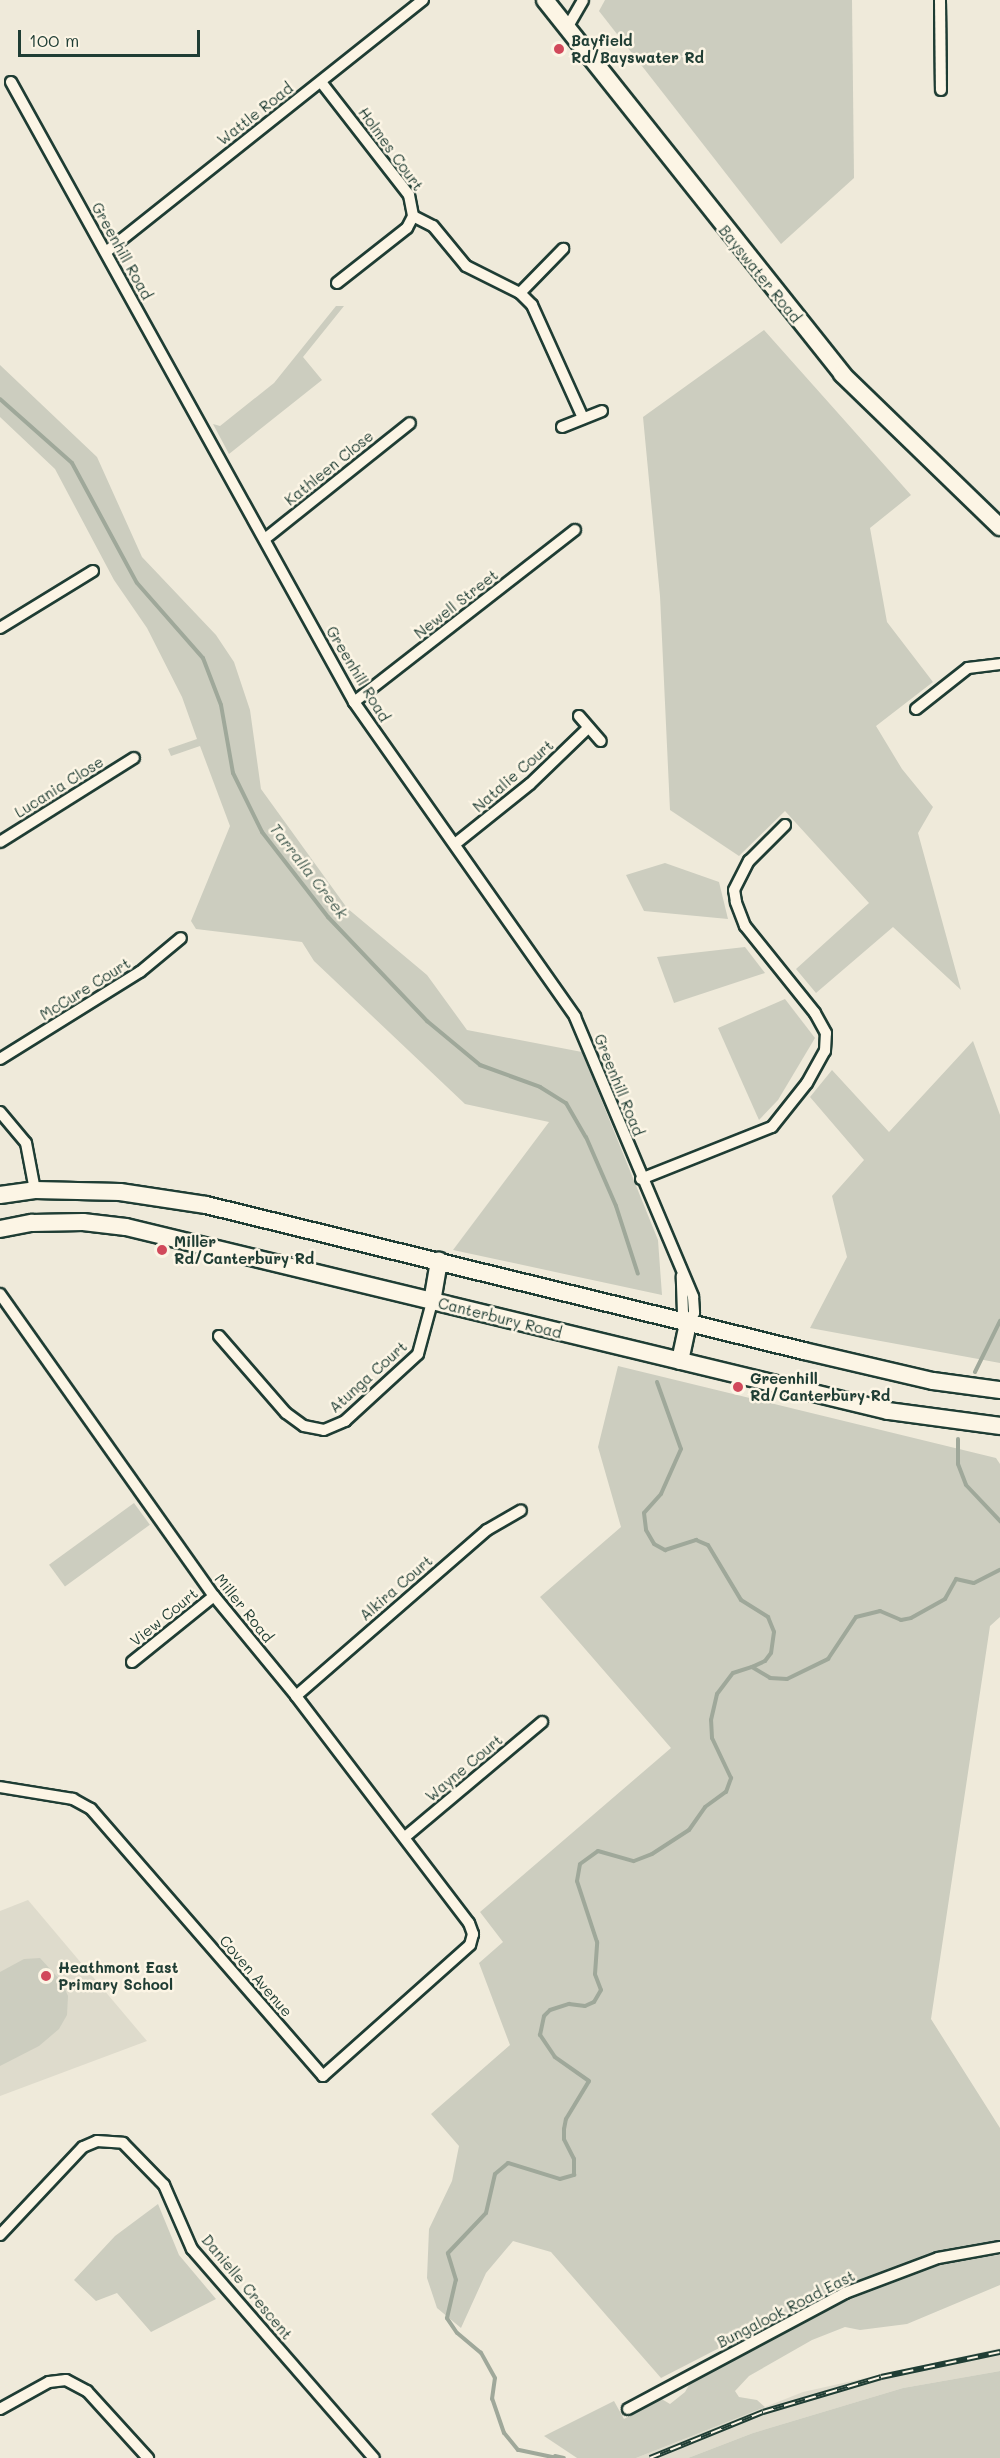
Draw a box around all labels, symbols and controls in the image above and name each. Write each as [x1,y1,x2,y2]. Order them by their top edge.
scale bar [21,18,202,56]
text: 100 m [29,28,79,52]
place label: Bayfield Rd/Bayswater Rd [571,31,704,66]
marker: Bayfield Rd/Bayswater Rd [552,42,566,56]
street label: Wattle Road [214,79,296,149]
street label: Holmes Court [355,104,427,194]
street label: Greenhill Road [88,199,156,303]
street label: Bayswater Road [715,222,805,326]
street label: Kathleen Close [281,427,377,509]
street label: Newell Street [411,566,501,642]
street label: Greenhill Road [322,623,394,725]
street label: Natalie Court [469,736,557,816]
street label: Lucania Close [11,753,107,821]
water label: Tarralla Creek [266,819,352,923]
street label: McCure Court [36,954,134,1024]
street label: Greenhill Road [590,1031,648,1139]
place label: Miller Rd/Canterbury Rd [174,1232,314,1267]
marker: Miller Rd/Canterbury Rd [155,1243,169,1257]
street label: Canterbury Road [436,1294,564,1342]
street label: Atunga Court [325,1337,411,1417]
place label: Greenhill Rd/Canterbury Rd [750,1369,890,1404]
marker: Greenhill Rd/Canterbury Rd [731,1380,745,1394]
street label: Alkira Court [356,1552,436,1624]
street label: Miller Road [211,1570,277,1646]
street label: View Court [127,1584,201,1650]
street label: Wayne Court [422,1731,506,1805]
street label: Coven Avenue [216,1932,296,2020]
place label: Heathmont East Primary School [58,1958,178,1993]
marker: Heathmont East Primary School [39,1969,53,1983]
street label: Danielle Crescent [198,2231,296,2343]
street label: Bungalook Road East [714,2266,858,2352]

